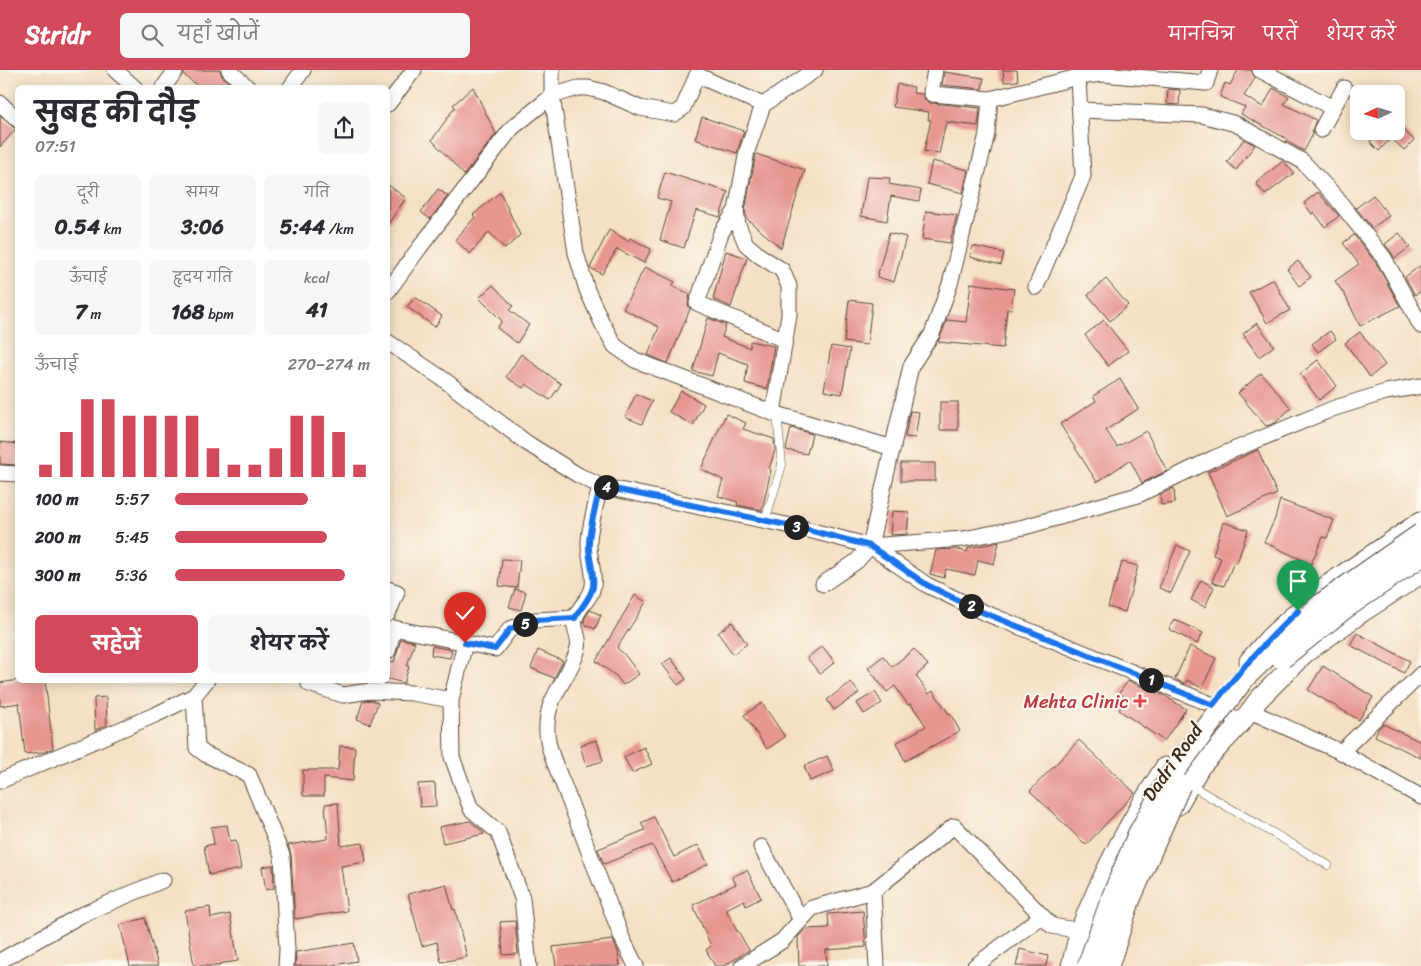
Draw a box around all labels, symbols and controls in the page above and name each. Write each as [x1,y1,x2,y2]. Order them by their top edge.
search box [120,13,470,58]
text: Stridr [25,14,90,56]
text: यहाँ खोजें [178,17,259,50]
text: मानचित्र [1168,18,1235,50]
text: परतें [1263,18,1298,50]
text: शेयर करें [1326,18,1396,50]
icon: search [138,21,166,49]
north arrow [1350,85,1405,140]
map controls [1350,85,1405,140]
text: सुबह की दौड़ [35,88,198,137]
button: share [318,102,370,154]
text: 07:51 [35,132,76,161]
text: दूरी [77,180,99,205]
text: समय [186,180,219,205]
text: गति [304,180,330,205]
text: 0.54 [54,208,100,246]
text: 3:06 [181,208,224,246]
text: 5:44 [280,208,325,246]
text: km [100,217,122,242]
text: /km [325,217,354,242]
text: ऊँचाई [69,265,107,290]
text: हृदय गति [173,265,232,290]
text: kcal [304,266,330,291]
text: 41 [306,291,328,329]
text: 7 [75,293,87,331]
text: 168 [171,293,205,331]
text: m [87,302,101,327]
text: bpm [205,302,234,327]
text: ऊँचाई [35,350,78,379]
text: 270–274 m [288,350,370,379]
pin: 4 [594,474,618,500]
text: 4 [602,475,611,500]
text: 100 m [35,485,79,514]
text: 5:57 [115,485,149,514]
pin: 3 [784,514,808,540]
text: 3 [793,515,800,540]
text: 200 m [35,523,81,552]
text: 5:45 [115,523,149,552]
pin [1277,560,1319,611]
text: 300 m [35,561,80,590]
text: 5:36 [115,561,147,590]
icon: arrive [1284,567,1312,595]
pin [444,592,486,643]
pin: 2 [958,594,984,618]
text: 2 [967,594,976,619]
icon: check [451,599,479,627]
pin: 5 [512,612,538,636]
text: 5 [521,612,530,637]
button: सहेजें [35,615,198,673]
button: शेयर करें [208,615,370,673]
pin: 1 [1138,668,1164,692]
text: 1 [1148,668,1155,693]
place label: Mehta Clinic [1024,685,1129,718]
marker: Mehta Clinic [1133,694,1147,708]
street label: Dadri Road [1133,715,1213,808]

